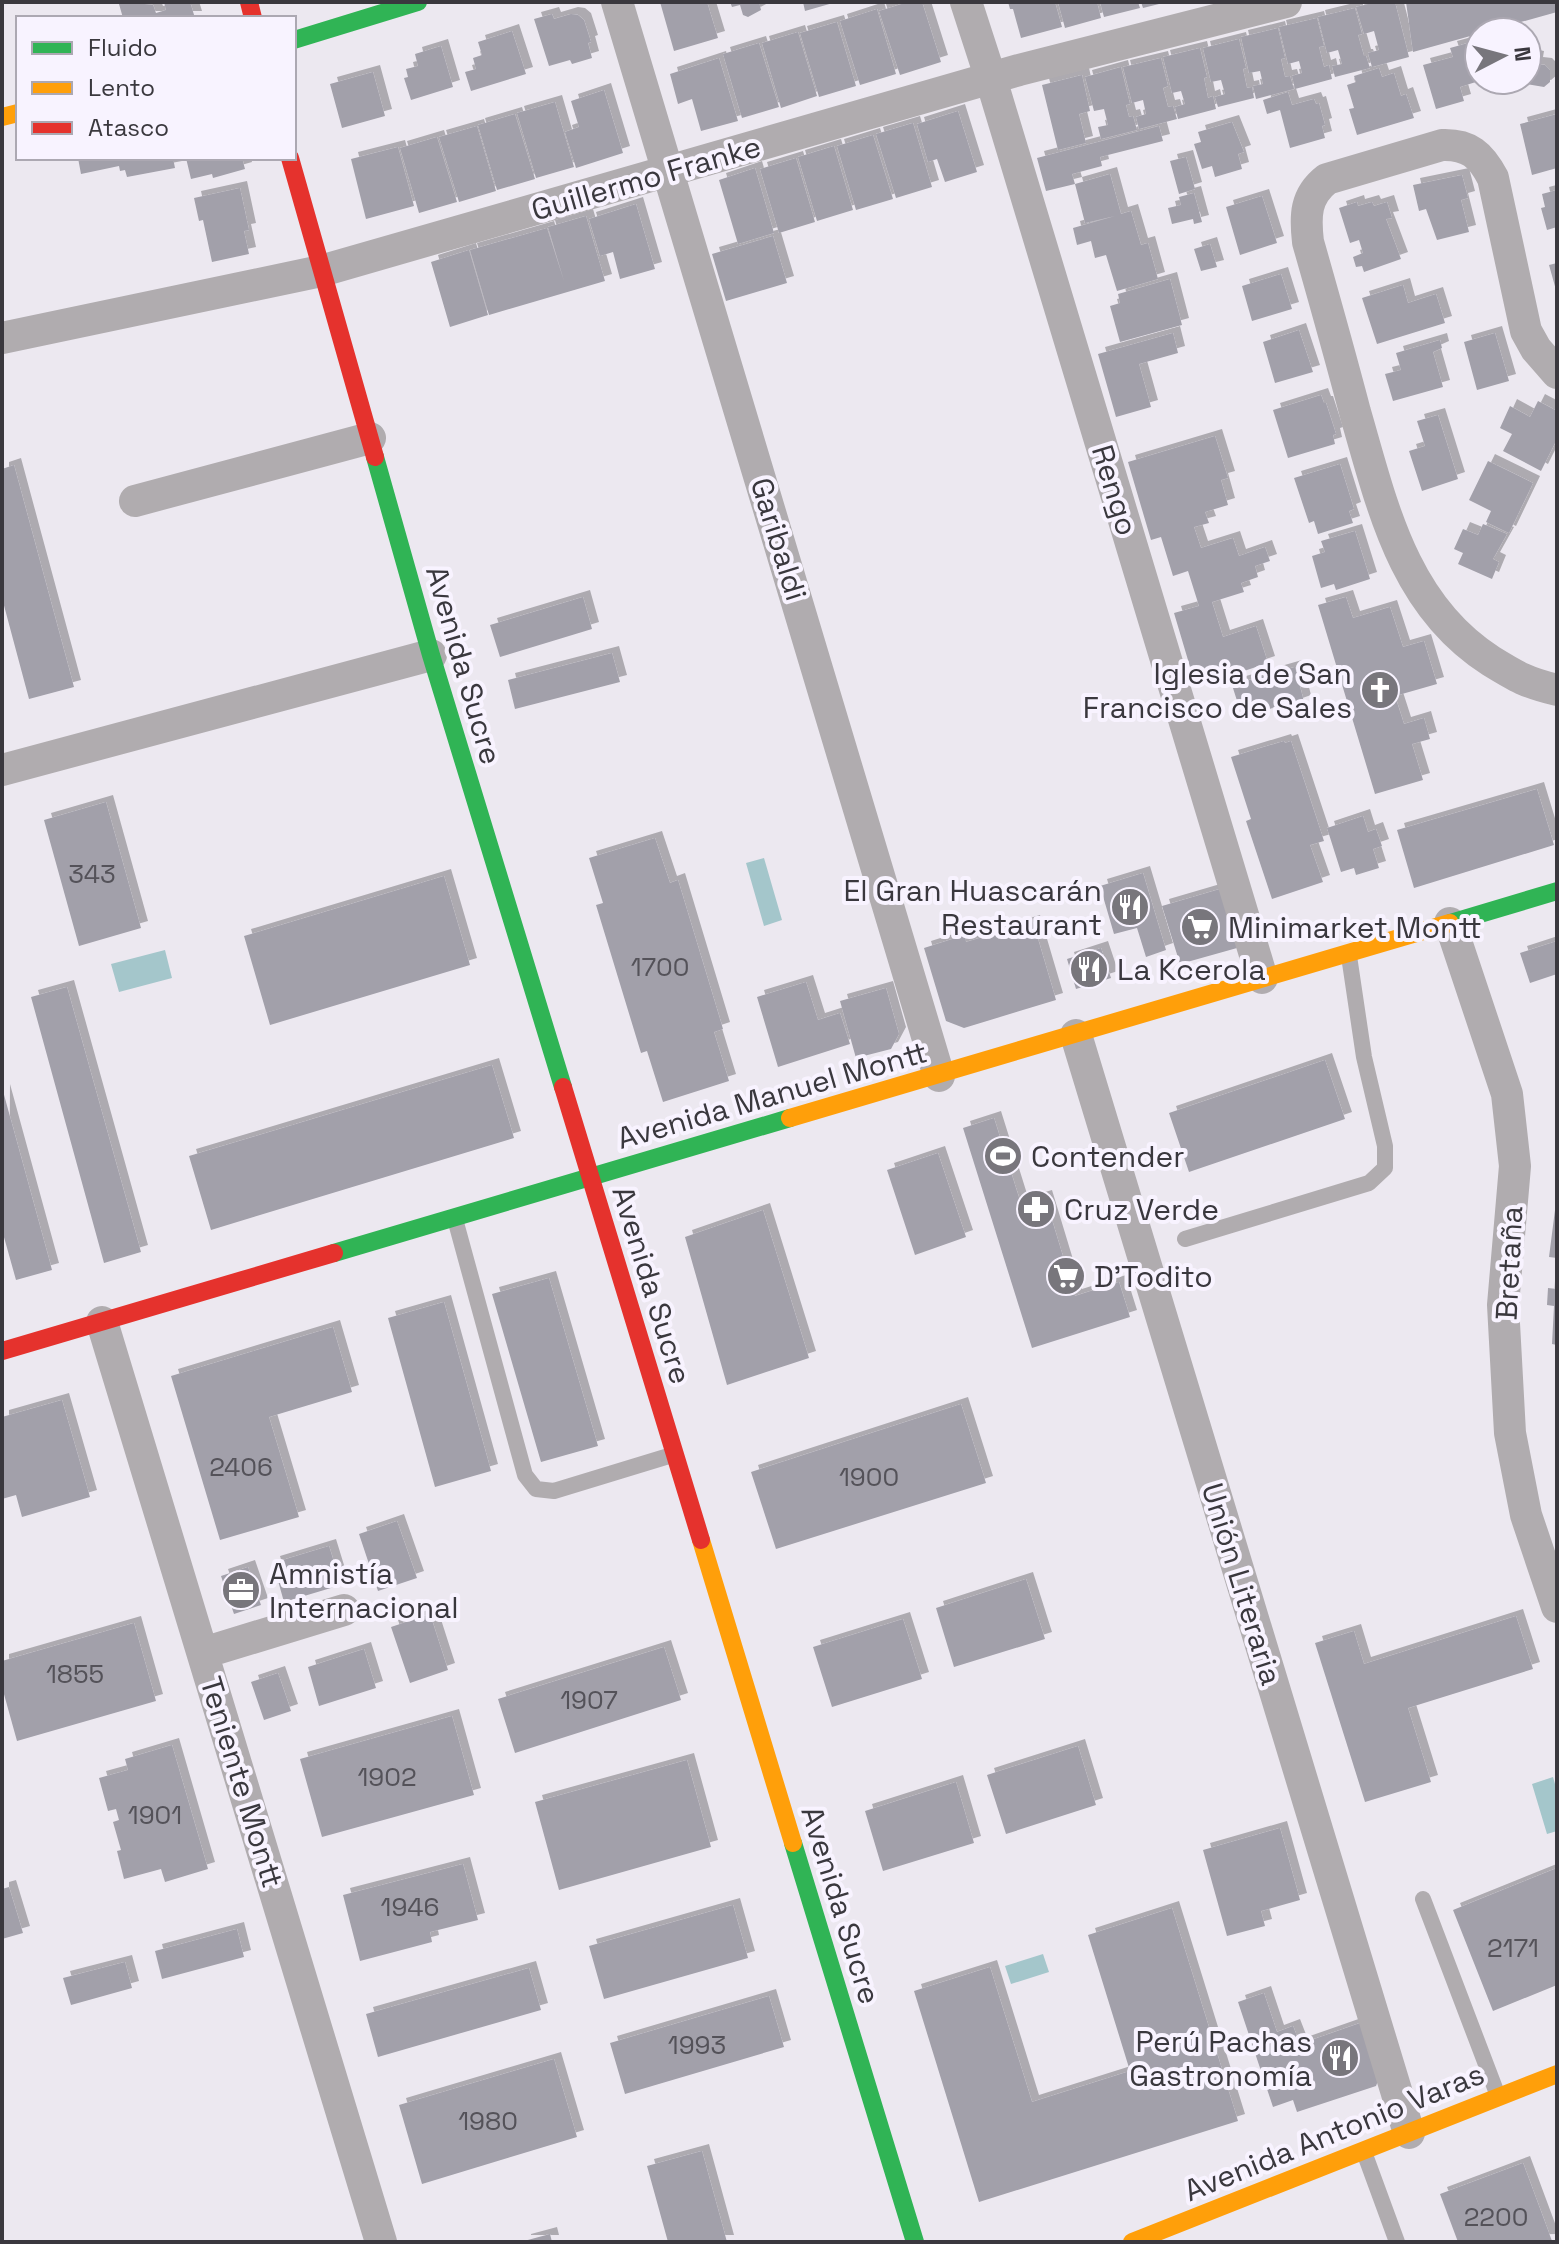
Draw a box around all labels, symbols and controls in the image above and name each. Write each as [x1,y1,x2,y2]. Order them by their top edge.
legend [16,16,296,160]
north arrow [1463,16,1543,96]
text: Fluido [88,32,158,63]
text: N [1508,45,1538,63]
text: Lento [88,72,155,103]
text: Atasco [88,112,169,143]
street label: Guillermo Franke [527,127,765,229]
street label: Rengo [1083,440,1147,540]
street label: Garibaldi [742,473,816,605]
street label: Avenida Sucre [417,561,511,769]
place label: Iglesia de San Francisco de Sales [1083,654,1352,727]
church icon: Iglesia de San Francisco de Sales [1359,669,1401,711]
house number: 343 [68,857,116,891]
place label: El Gran Huascarán Restaurant [843,871,1102,944]
restaurant icon: El Gran Huascarán Restaurant [1109,886,1151,928]
supermarket icon: Minimarket Montt [1179,906,1221,948]
place label: Minimarket Montt [1228,908,1482,947]
restaurant icon: La Kcerola [1068,948,1110,990]
house number: 1700 [631,950,689,984]
place label: La Kcerola [1117,950,1266,989]
street label: Avenida Manuel Montt [613,1032,931,1158]
sports icon: Contender [982,1135,1024,1177]
place label: Contender [1031,1137,1185,1176]
street label: Avenida Sucre [603,1181,701,1389]
pharmacy icon: Cruz Verde [1015,1188,1057,1230]
place label: Cruz Verde [1064,1190,1219,1229]
street label: Bretaña [1487,1205,1531,1321]
supermarket icon: D'Todito [1045,1255,1087,1297]
place label: D'Todito [1094,1257,1213,1296]
house number: 2406 [209,1450,273,1484]
house number: 1900 [839,1460,899,1494]
street label: Unión Literaria [1193,1478,1291,1690]
place label: Amnistía Internacional [269,1554,459,1627]
office icon: Amnistía Internacional [220,1569,262,1611]
house number: 1855 [46,1657,104,1691]
street label: Teniente Montt [191,1672,293,1892]
house number: 1907 [560,1683,618,1717]
house number: 1902 [357,1760,417,1794]
house number: 1901 [128,1798,182,1832]
street label: Avenida Sucre [792,1801,890,2009]
house number: 1946 [381,1890,439,1924]
house number: 2171 [1487,1931,1539,1965]
place label: Perú Pachas Gastronomía [1129,2022,1312,2095]
house number: 1993 [668,2028,726,2062]
restaurant icon: Perú Pachas Gastronomía [1319,2037,1361,2079]
street label: Avenida Antonio Varas [1178,2054,1490,2210]
house number: 1980 [458,2104,518,2138]
house number: 2200 [1464,2200,1528,2234]

